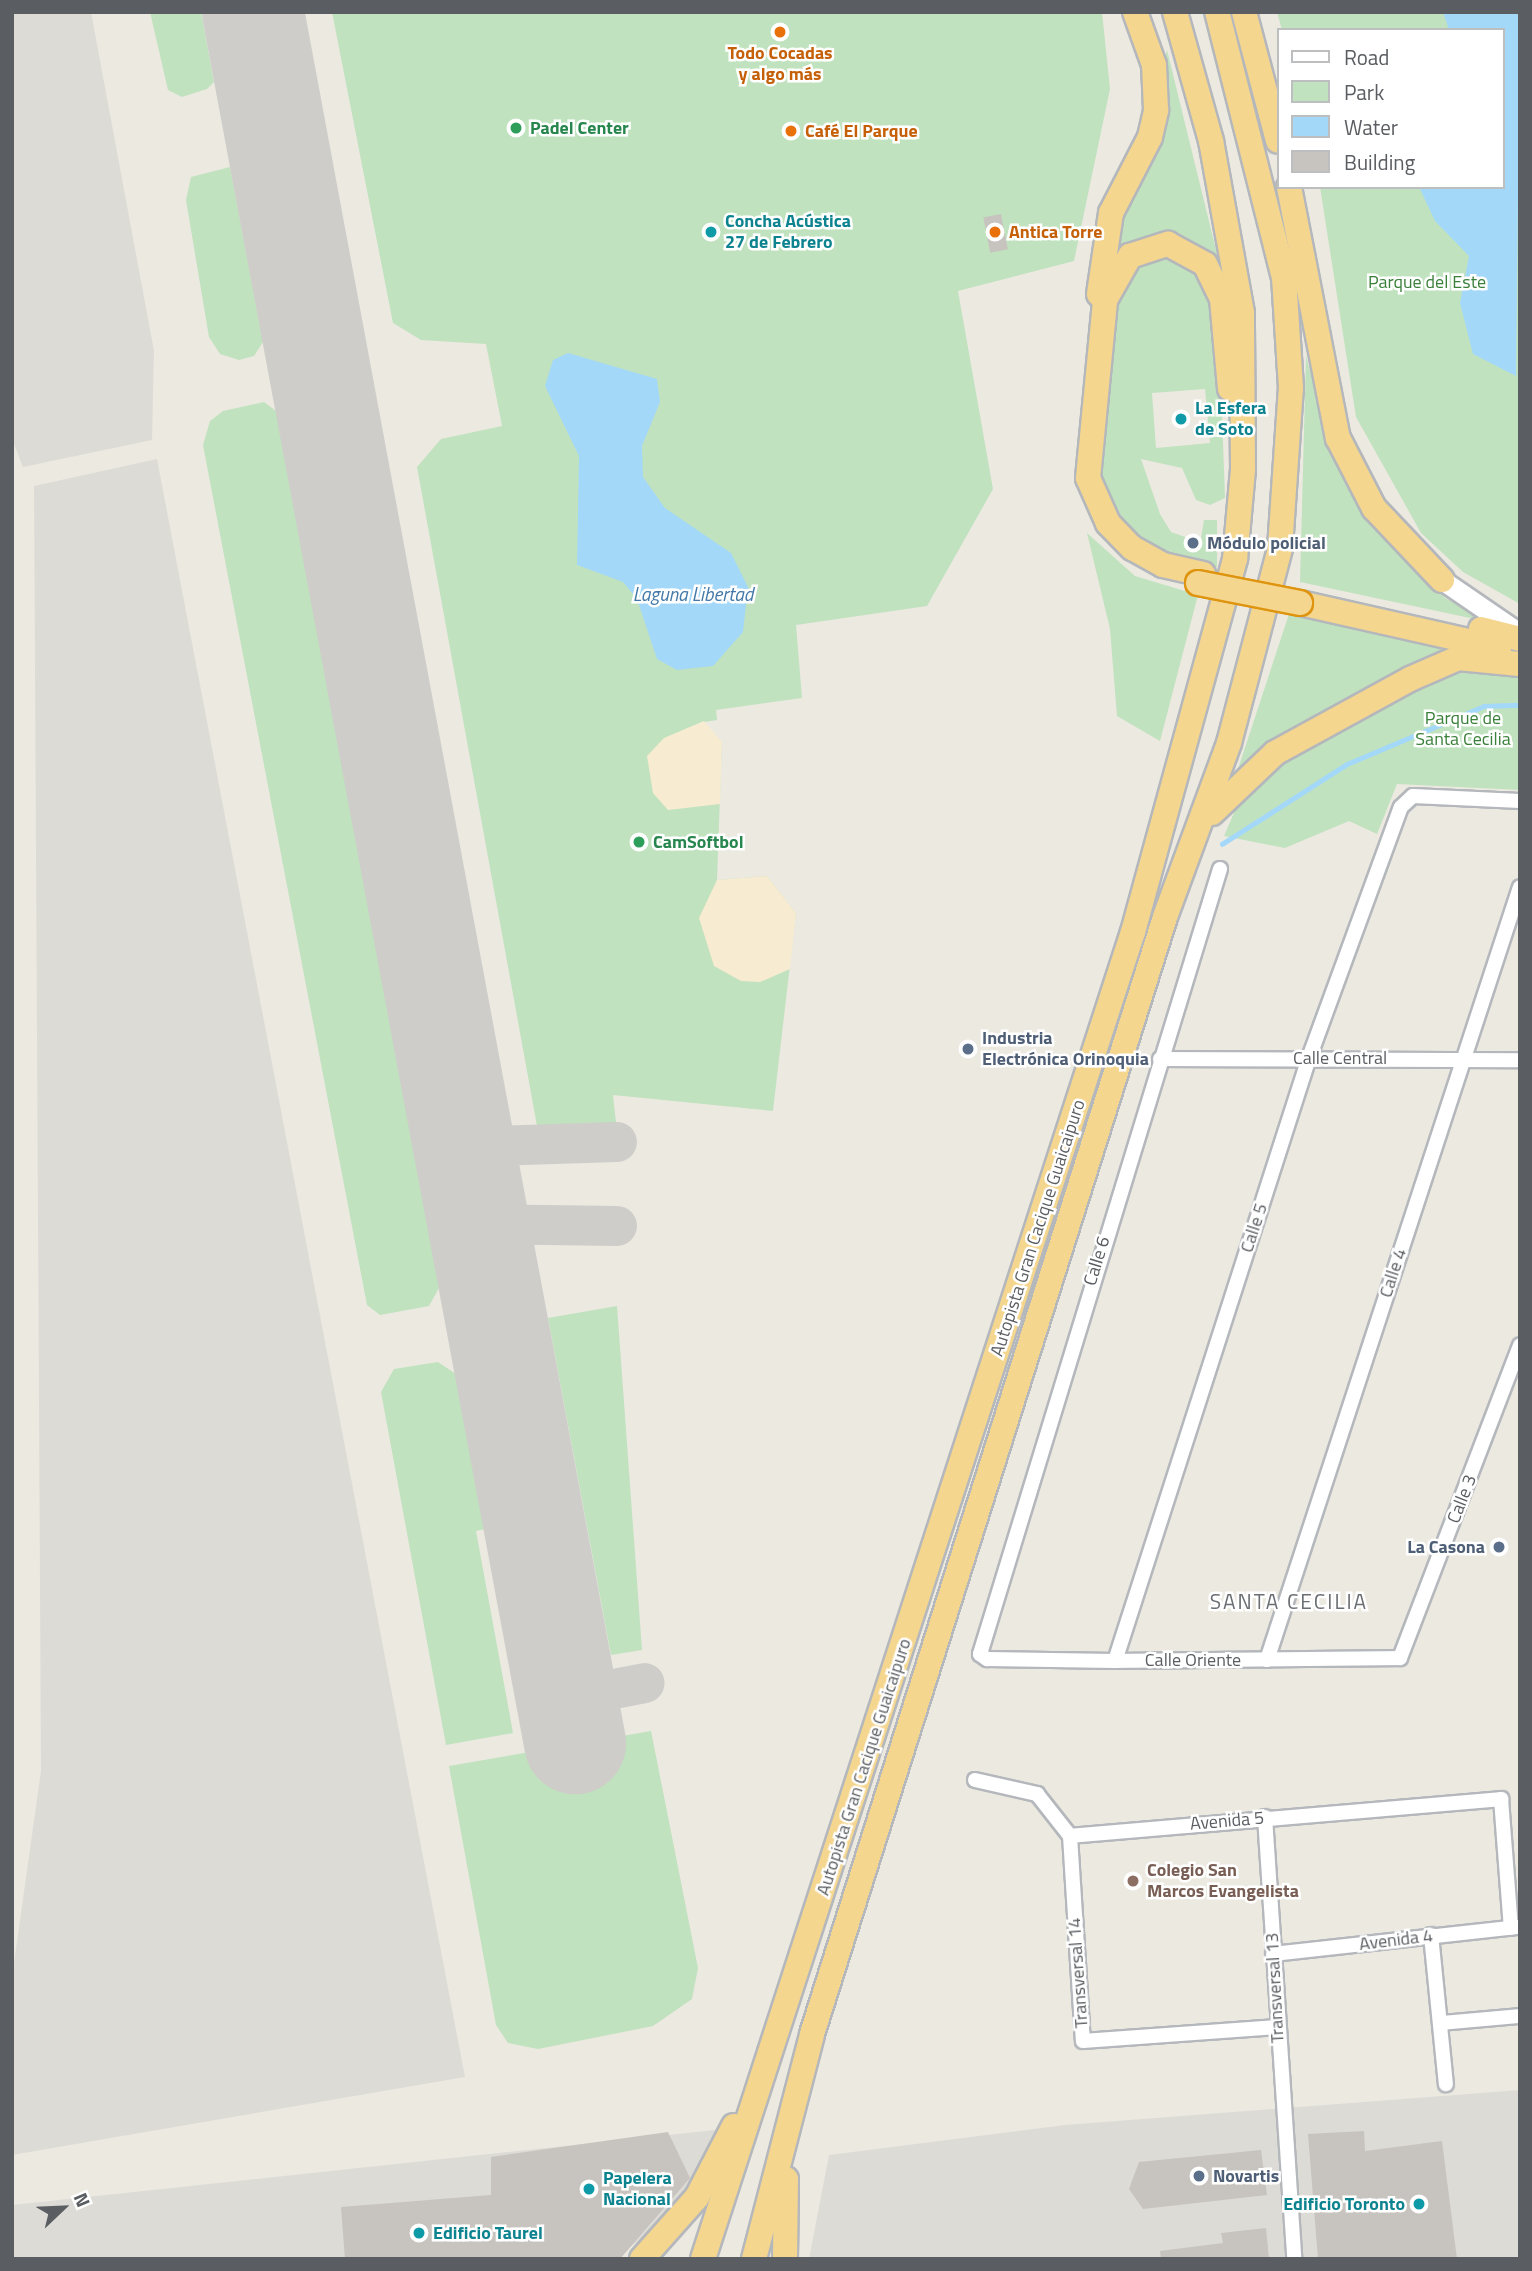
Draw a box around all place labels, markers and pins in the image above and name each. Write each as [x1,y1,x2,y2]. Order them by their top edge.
marker: Todo Cocadas y algo más [772,24,788,40]
place label: Todo Cocadas y algo más [727,43,833,86]
place label: Padel Center [530,117,629,139]
marker: Padel Center [508,120,524,136]
place label: Café El Parque [805,120,918,142]
marker: Café El Parque [783,123,799,139]
place label: Concha Acústica 27 de Febrero [725,211,851,254]
place label: Antica Torre [1009,221,1103,243]
marker: Concha Acústica 27 de Febrero [703,224,719,240]
marker: Antica Torre [987,224,1003,240]
place label: La Esfera de Soto [1195,398,1267,440]
marker: La Esfera de Soto [1173,411,1189,427]
place label: Módulo policial [1207,532,1326,554]
marker: Módulo policial [1185,535,1201,551]
place label: CamSoftbol [653,831,744,853]
marker: CamSoftbol [631,834,647,850]
place label: Industria Electrónica Orinoquia [982,1028,1149,1070]
marker: Industria Electrónica Orinoquia [960,1041,976,1057]
place label: La Casona [1407,1536,1485,1558]
marker: La Casona [1491,1539,1507,1555]
place label: Colegio San Marcos Evangelista [1147,1860,1299,1902]
marker: Colegio San Marcos Evangelista [1125,1873,1141,1889]
place label: Novartis [1213,2165,1279,2187]
place label: Papelera Nacional [603,2168,672,2210]
marker: Novartis [1191,2168,1207,2184]
marker: Papelera Nacional [581,2181,597,2197]
place label: Edificio Toronto [1283,2193,1405,2215]
marker: Edificio Toronto [1411,2196,1427,2212]
place label: Edificio Taurel [433,2222,543,2244]
marker: Edificio Taurel [411,2225,427,2241]

